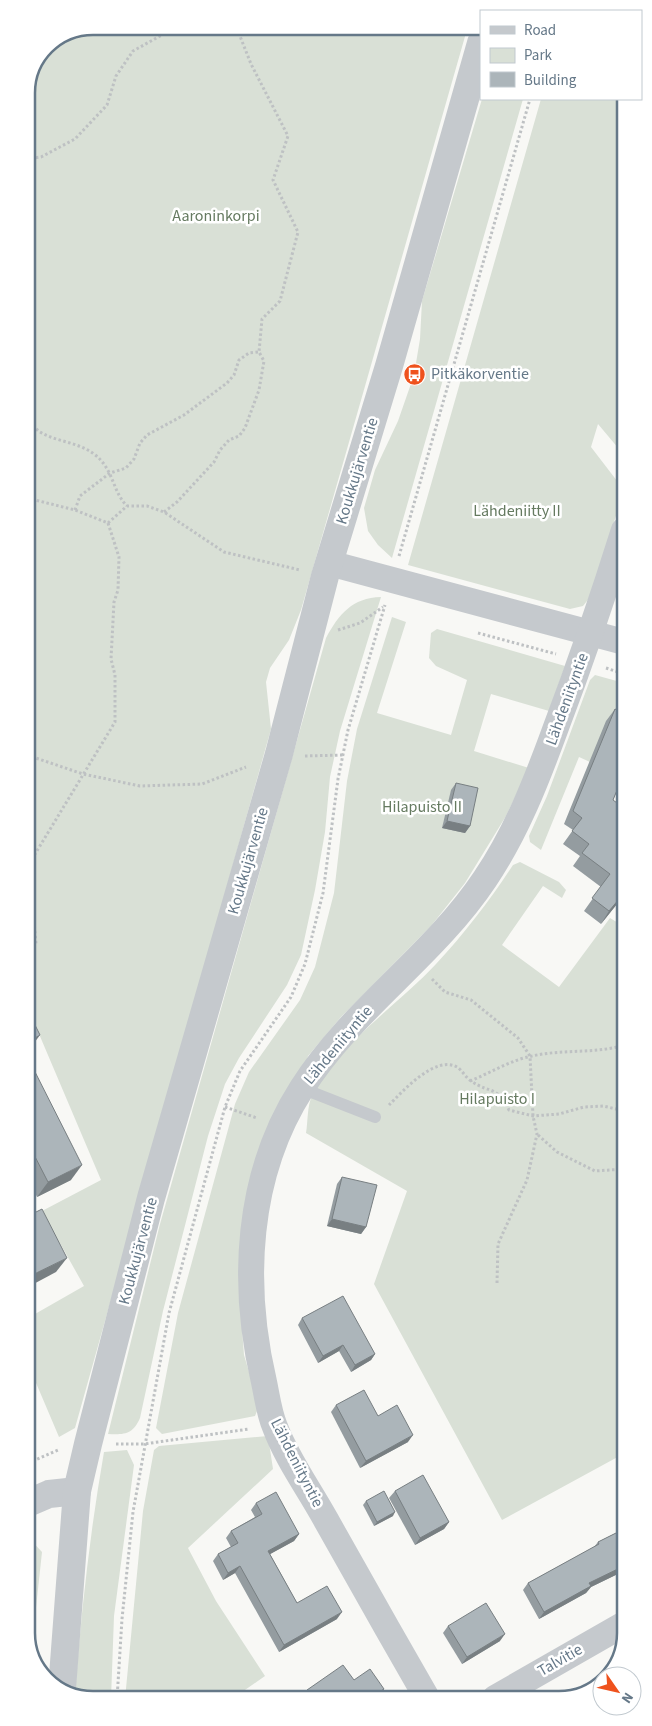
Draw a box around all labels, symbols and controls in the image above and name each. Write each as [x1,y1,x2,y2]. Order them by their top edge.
legend [480,10,642,100]
text: Road [524,20,556,41]
text: Park [524,45,553,66]
text: Building [524,70,577,91]
park label: Aaroninkorpi [172,205,260,227]
bus stop icon: Pitkäkorventie [403,362,427,386]
place label: Pitkäkorventie [431,363,529,385]
street label: Koukkujärventie [330,415,384,527]
park label: Lähdeniitty II [473,500,561,522]
street label: Lähdeniityntie [540,650,594,748]
park label: Hilapuisto II [382,796,462,818]
street label: Koukkujärventie [222,805,274,917]
street label: Lähdeniityntie [298,1001,378,1089]
park label: Hilapuisto I [459,1088,535,1110]
street label: Koukkujärventie [113,1195,163,1307]
street label: Lähdeniityntie [265,1415,329,1511]
street label: Talvitie [534,1638,586,1682]
north arrow [592,1666,642,1716]
text: N [616,1688,638,1707]

